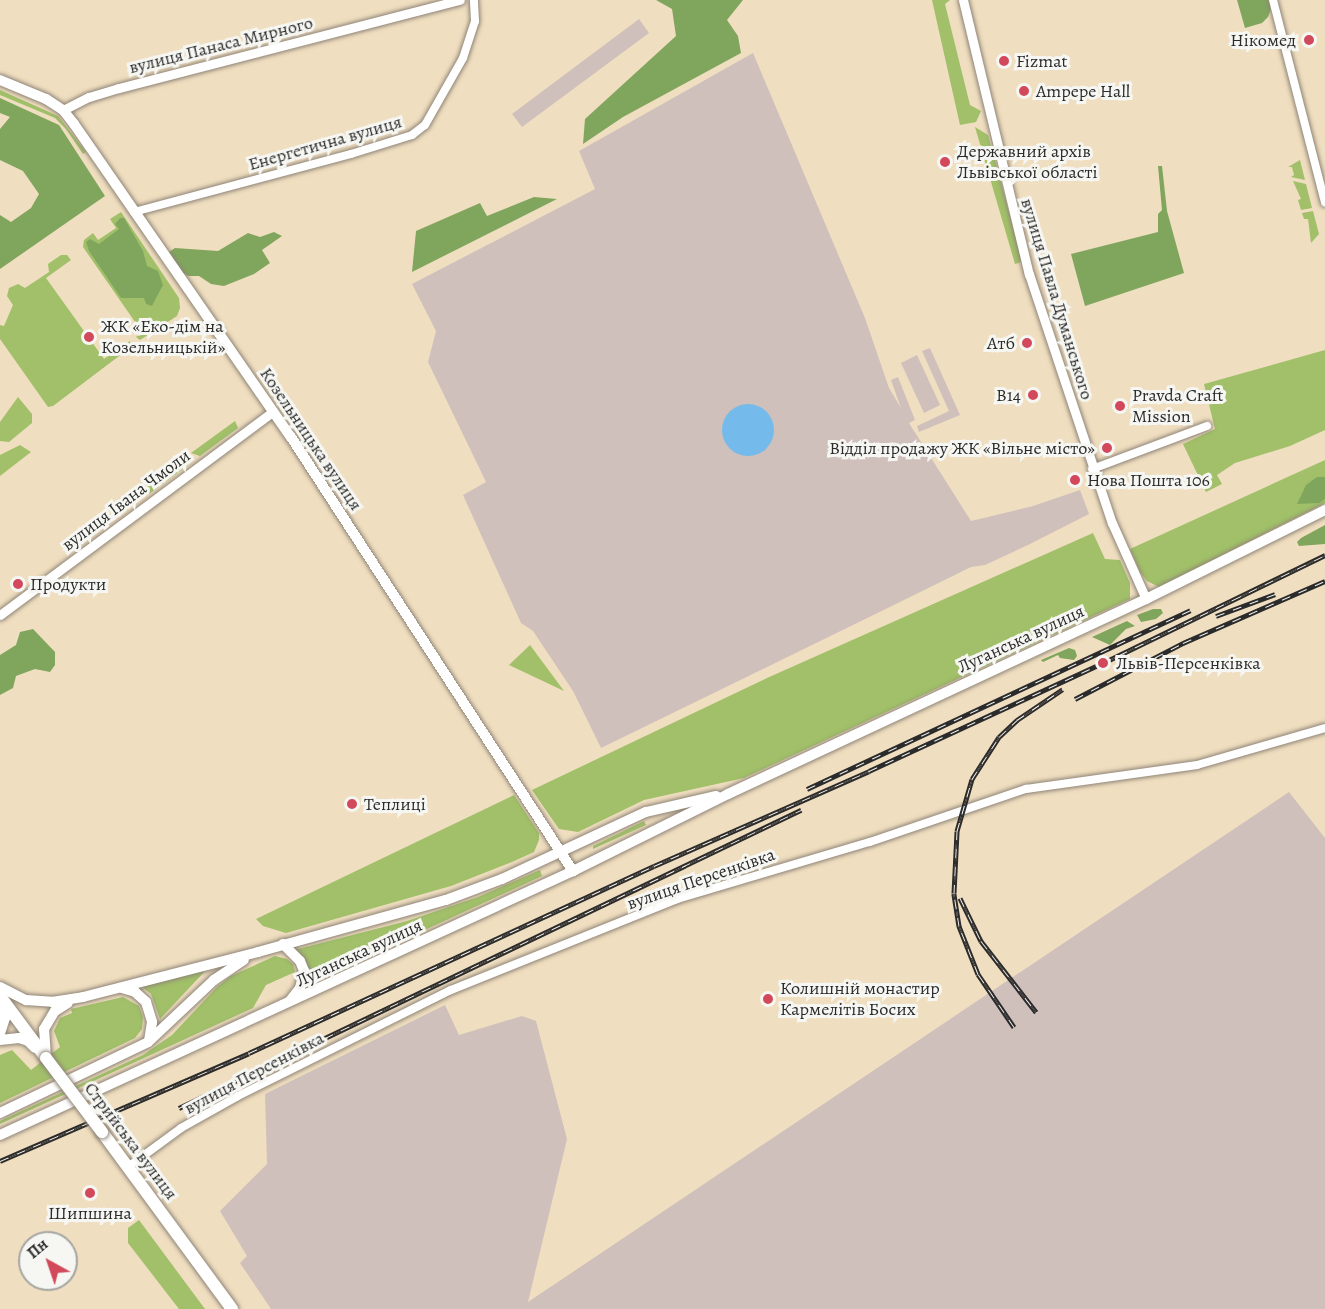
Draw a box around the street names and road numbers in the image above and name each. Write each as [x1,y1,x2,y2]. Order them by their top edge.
street label: вулиця Панаса Мирного [127,12,315,78]
street label: Енергетична вулиця [246,111,404,175]
street label: вулиця Павла Думанського [1016,196,1098,402]
street label: Козельницька вулиця [255,364,367,514]
street label: вулиця Івана Чмоли [58,445,194,555]
street label: Луганська вулиця [954,600,1088,678]
street label: вулиця Персенківка [624,844,778,914]
street label: Луганська вулиця [292,914,426,992]
street label: вулиця Персенківка [180,1027,328,1119]
street label: Стрийська вулиця [80,1078,182,1204]

